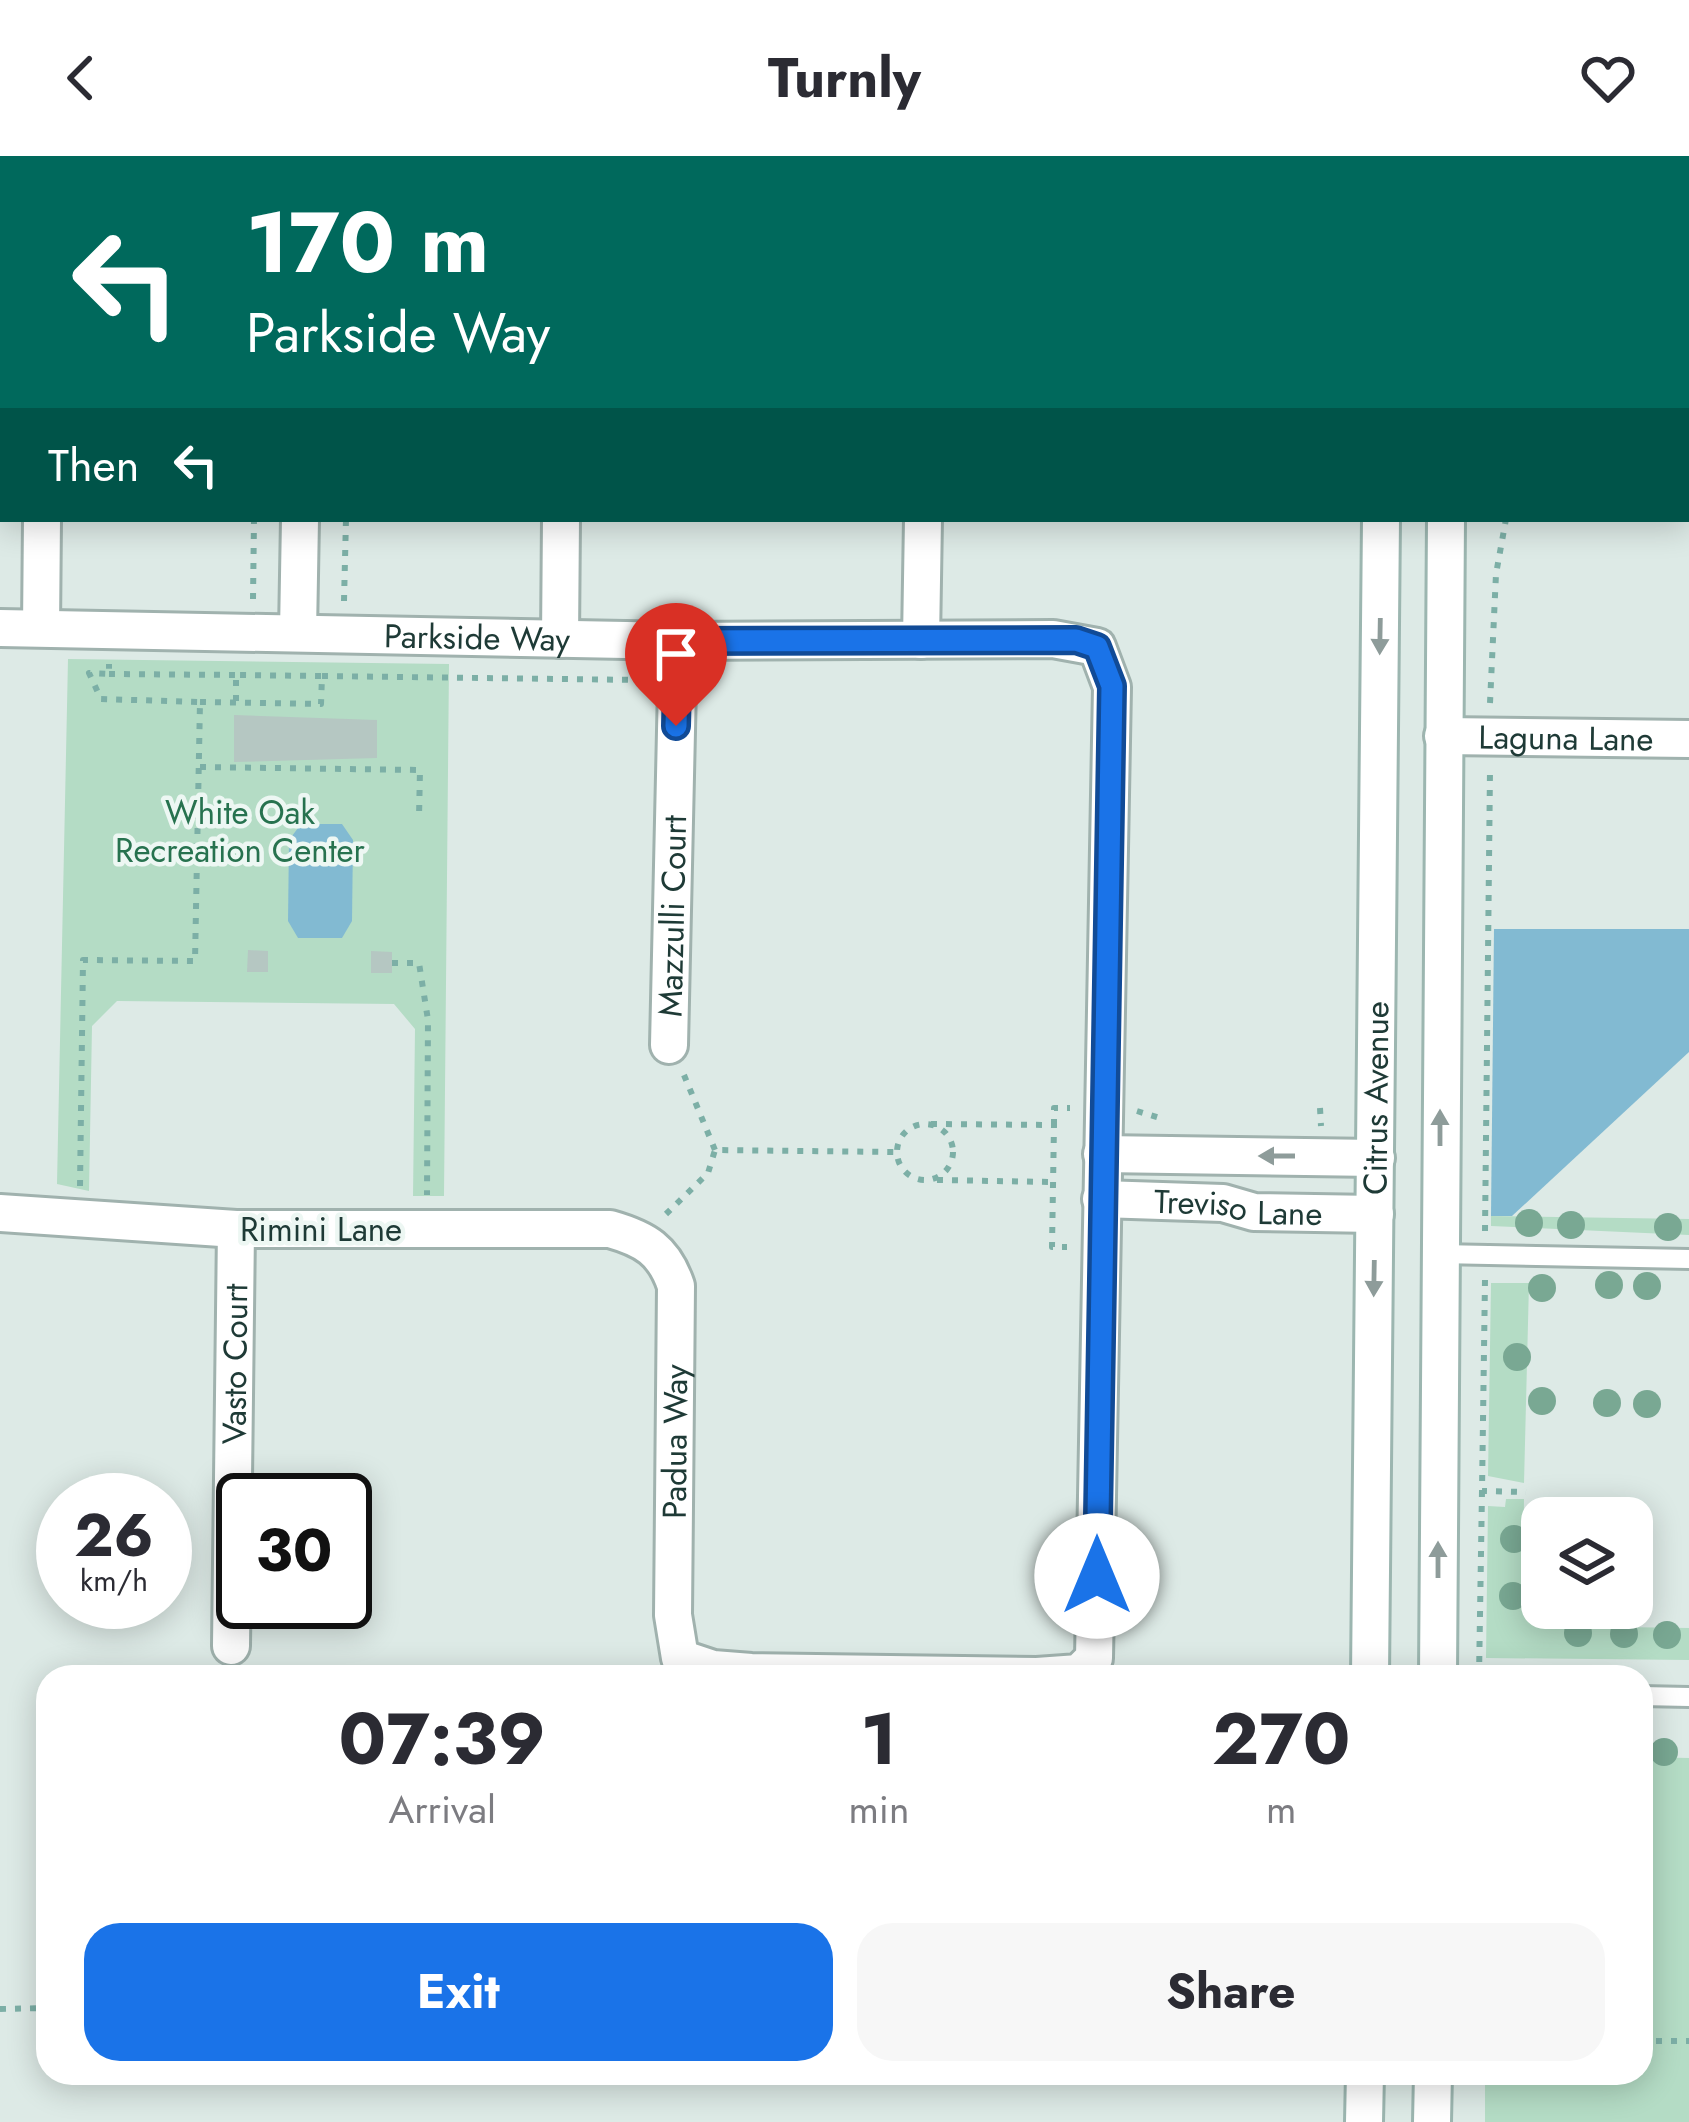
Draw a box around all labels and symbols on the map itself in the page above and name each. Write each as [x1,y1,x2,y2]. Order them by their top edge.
pin [625,603,727,726]
street label: Parkside Way [383,612,571,663]
one-way arrow [1370,618,1390,656]
street label: Laguna Lane [1478,713,1654,763]
park label: White Oak Recreation Center [115,789,366,874]
street label: Mazzulli Court [647,815,698,1017]
street label: Citrus Avenue [1352,1001,1400,1195]
one-way arrow [1430,1108,1450,1146]
one-way arrow [1257,1146,1295,1166]
street label: Treviso Lane [1153,1178,1323,1237]
street label: Rimini Lane [240,1206,402,1253]
one-way arrow [1365,1260,1384,1298]
street label: Vasto Court [210,1283,259,1445]
street label: Padua Way [651,1364,699,1519]
speed limit sign: 30 [216,1473,372,1629]
position arrow [1034,1513,1160,1639]
one-way arrow [1429,1540,1448,1578]

